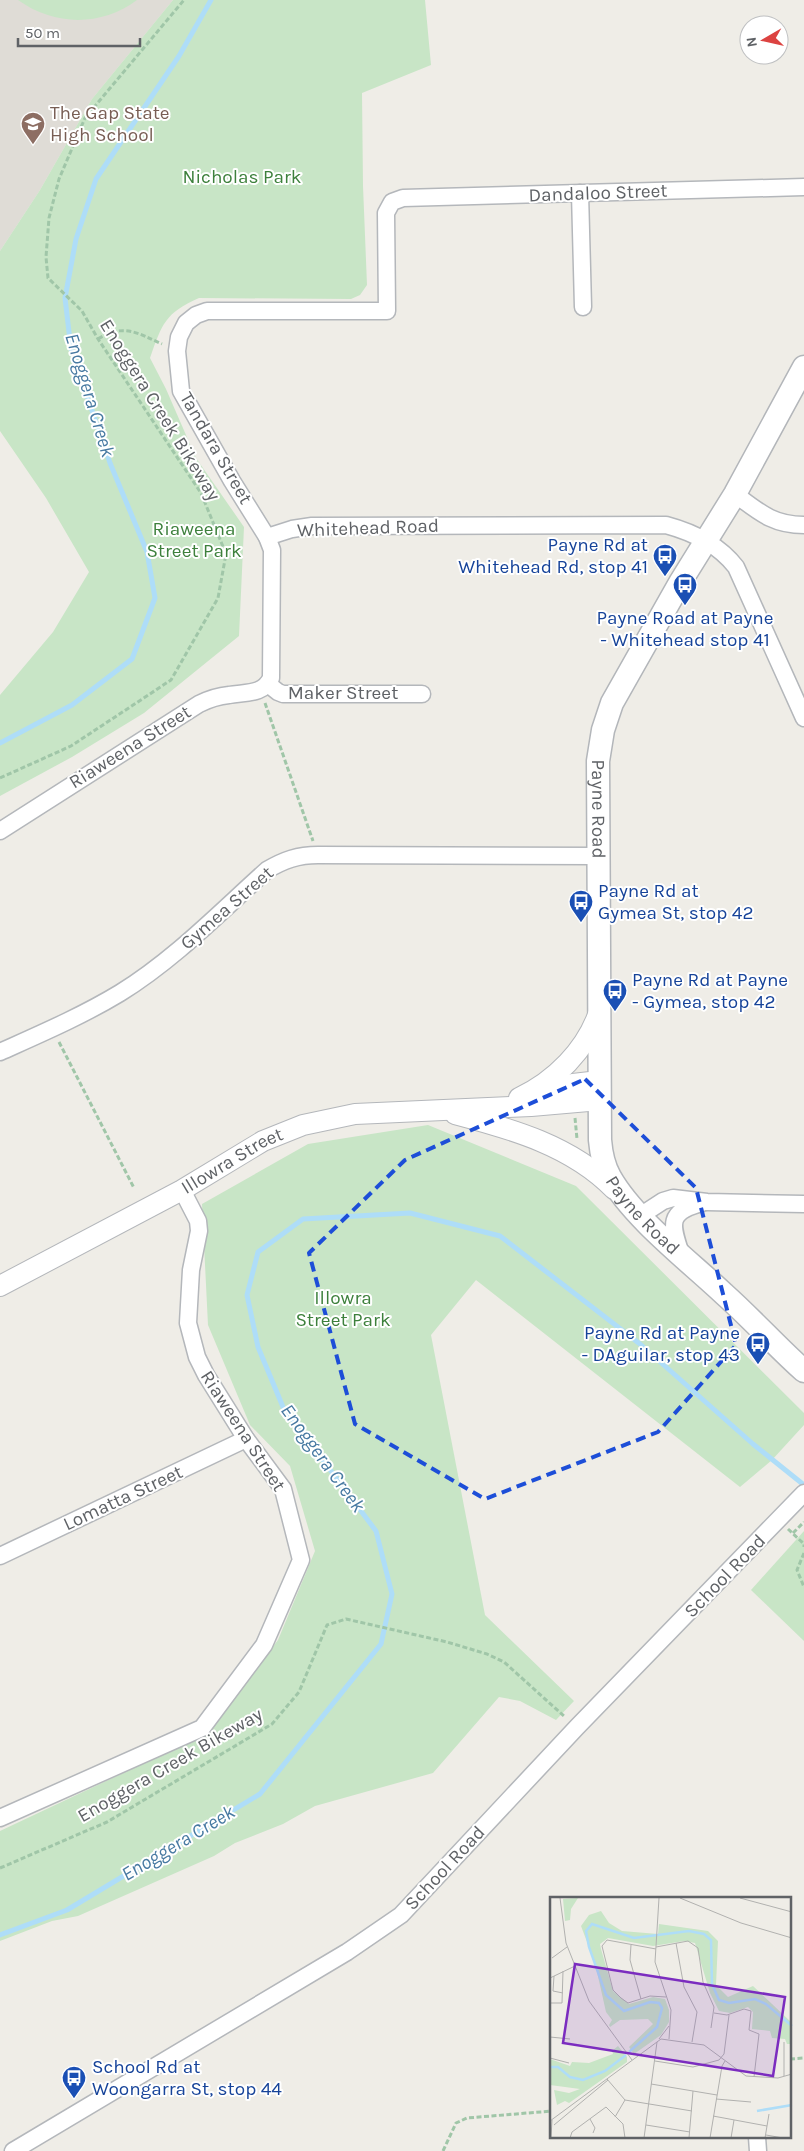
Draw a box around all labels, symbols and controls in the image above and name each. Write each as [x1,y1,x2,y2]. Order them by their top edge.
scale bar [18,15,140,47]
north arrow [739,15,789,65]
text: 50 m [25,24,60,42]
text: N [742,36,761,48]
place label: The Gap State High School [50,102,170,146]
school or university icon: The Gap State High School [20,111,46,145]
park label: Nicholas Park [182,166,302,188]
street label: Dandaloo Street [528,180,668,206]
street label: Enoggera Creek Bikeway [95,315,225,505]
water label: Enoggera Creek [60,330,120,460]
street label: Tandara Street [175,388,257,508]
street label: Whitehead Road [297,515,439,541]
park label: Riaweena Street Park [146,518,242,562]
place label: Payne Rd at Whitehead Rd, stop 41 [458,534,648,578]
bus stop icon: Payne Rd at Whitehead Rd, stop 41 [652,543,678,577]
bus stop icon: Payne Road at Payne - Whitehead stop 41 [672,572,698,606]
place label: Payne Road at Payne - Whitehead stop 41 [597,607,773,651]
street label: Maker Street [288,682,398,704]
street label: Riaweena Street [65,701,195,793]
street label: Payne Road [587,759,610,859]
street label: Gymea Street [176,862,278,954]
place label: Payne Rd at Gymea St, stop 42 [598,880,753,924]
bus stop icon: Payne Rd at Gymea St, stop 42 [568,889,594,923]
place label: Payne Rd at Payne - Gymea, stop 42 [632,969,788,1013]
bus stop icon: Payne Rd at Payne - Gymea, stop 42 [602,978,628,1012]
street label: Illowra Street [177,1123,286,1199]
street label: Payne Road [601,1172,684,1260]
park label: Illowra Street Park [295,1287,391,1331]
place label: Payne Rd at Payne - DAguilar, stop 43 [581,1322,740,1366]
bus stop icon: Payne Rd at Payne - DAguilar, stop 43 [745,1331,771,1365]
street label: Riaweena Street [196,1366,290,1496]
water label: Enoggera Creek [276,1399,370,1517]
street label: Lomatta Street [60,1461,186,1535]
street label: School Road [680,1530,770,1622]
street label: Enoggera Creek Bikeway [74,1703,266,1827]
water label: Enoggera Creek [117,1800,240,1886]
street label: School Road [400,1821,490,1915]
inset map [550,1897,792,2138]
place label: School Rd at Woongarra St, stop 44 [92,2056,282,2100]
bus stop icon: School Rd at Woongarra St, stop 44 [61,2065,87,2099]

